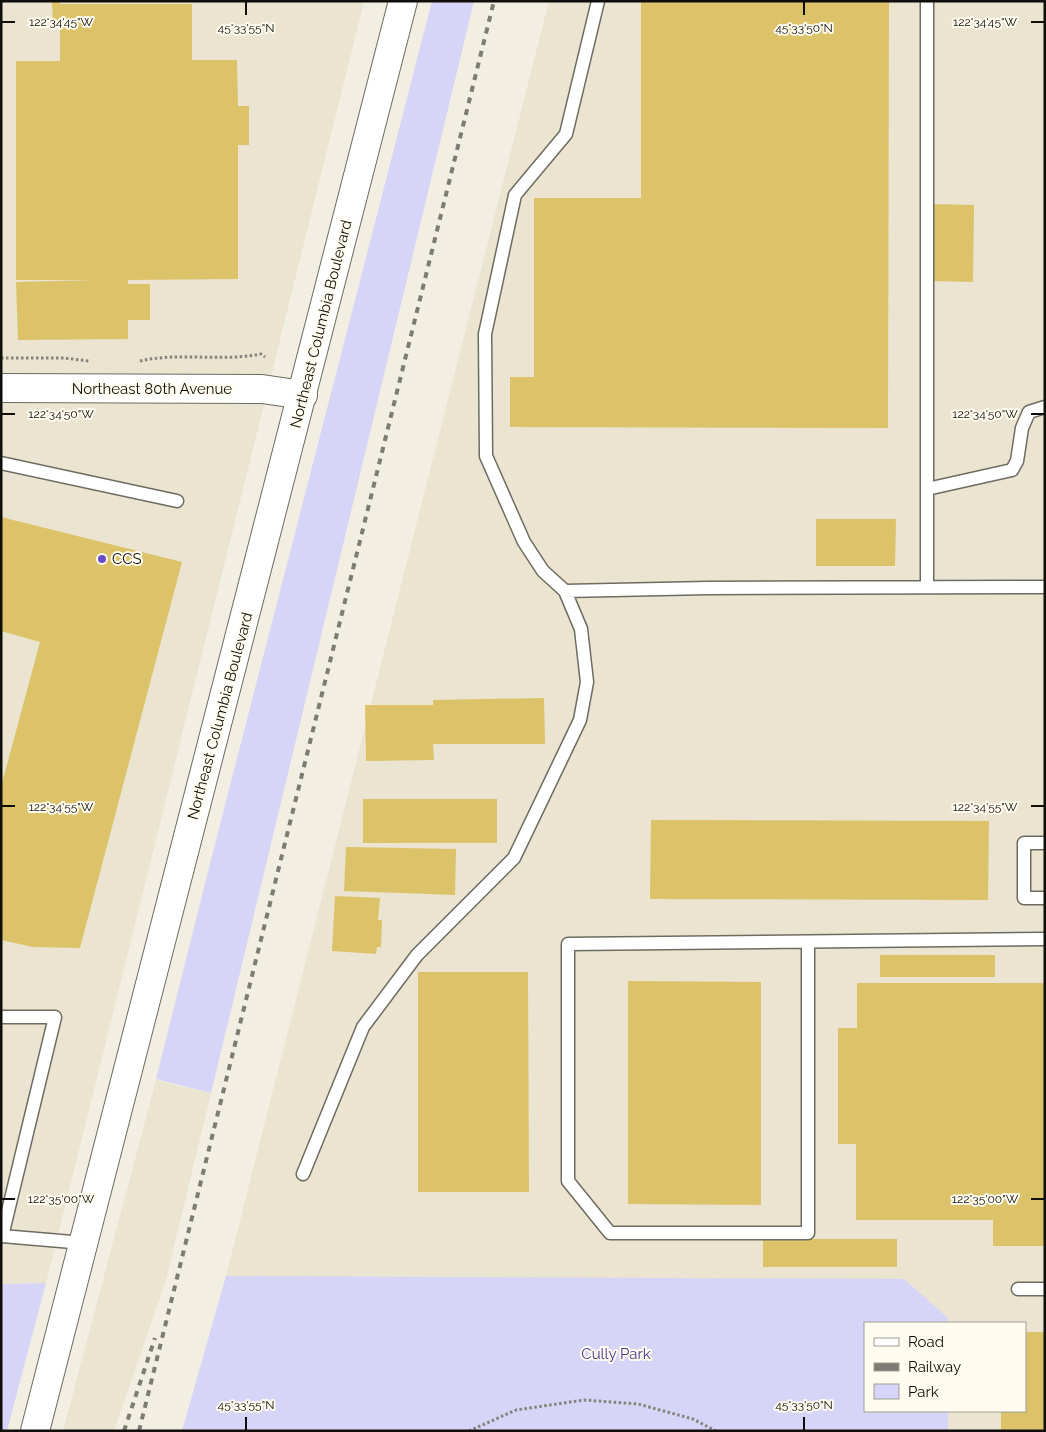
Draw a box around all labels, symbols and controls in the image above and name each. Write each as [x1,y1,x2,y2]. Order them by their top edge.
text: 122°34'45"W [29,15,93,29]
text: 122°34'45"W [953,15,1017,29]
text: 45°33'55"N [218,21,274,35]
text: 45°33'50"N [775,21,833,35]
street label: Northeast Columbia Boulevard [286,218,356,430]
street label: Northeast 80th Avenue [72,380,232,398]
text: 122°34'50"W [28,407,94,421]
text: 122°34'50"W [952,407,1018,421]
place label: CCS [112,550,142,568]
marker: CCS [96,553,108,565]
street label: Northeast Columbia Boulevard [184,610,256,822]
text: 122°34'55"W [29,800,94,814]
text: 122°34'55"W [953,800,1018,814]
text: 122°35'00"W [28,1192,95,1206]
text: 122°35'00"W [952,1192,1019,1206]
legend [864,1322,1026,1412]
text: Road [908,1333,944,1351]
park label: Cully Park [581,1345,651,1363]
text: Railway [908,1358,961,1376]
text: Park [908,1383,939,1401]
text: 45°33'55"N [218,1398,274,1412]
text: 45°33'50"N [775,1398,833,1412]

